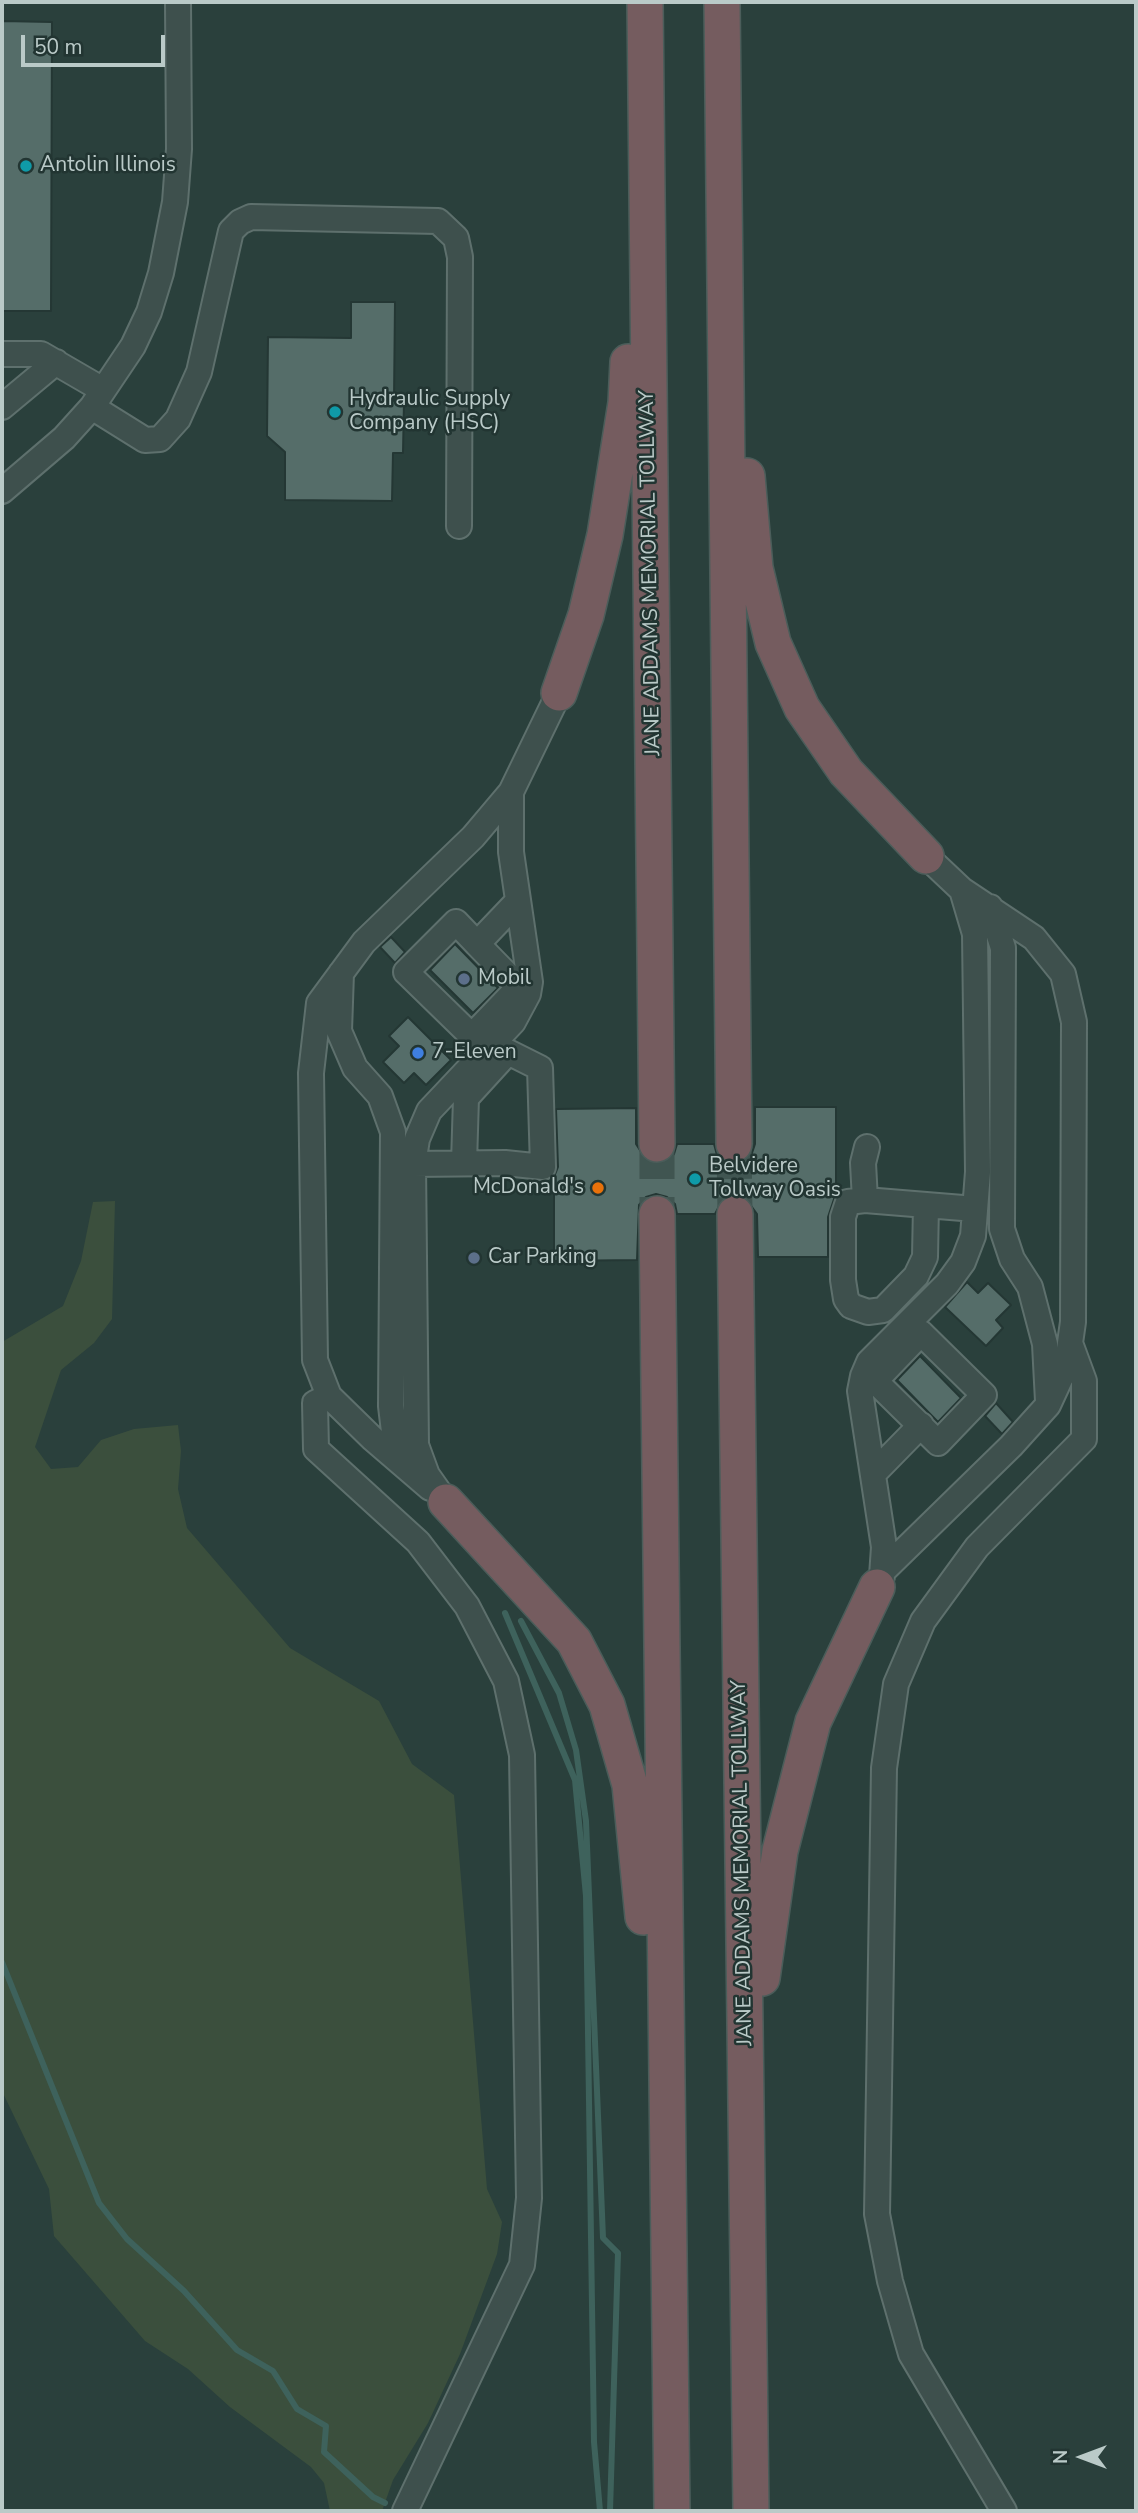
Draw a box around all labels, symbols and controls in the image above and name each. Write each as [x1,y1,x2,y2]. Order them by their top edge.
scale bar [24,21,168,65]
text: 50 m [34,33,83,61]
place label: Antolin Illinois [40,153,176,179]
marker: Antolin Illinois [18,158,34,174]
place label: Hydraulic Supply Company (HSC) [349,387,510,437]
street label: JANE ADDAMS MEMORIAL TOLLWAY [635,390,667,756]
marker: Hydraulic Supply Company (HSC) [327,404,343,420]
place label: Mobil [478,966,531,992]
marker: Mobil [456,971,472,987]
place label: 7-Eleven [432,1040,517,1066]
marker: 7-Eleven [410,1045,426,1061]
place label: Belvidere Tollway Oasis [709,1154,841,1204]
marker: Belvidere Tollway Oasis [687,1171,703,1187]
place label: McDonald's [473,1175,584,1201]
marker: McDonald's [590,1180,606,1196]
place label: Car Parking [488,1245,597,1271]
marker: Car Parking [466,1250,482,1266]
street label: JANE ADDAMS MEMORIAL TOLLWAY [727,1680,759,2046]
north arrow [1047,2422,1117,2492]
text: N [1048,2450,1074,2464]

